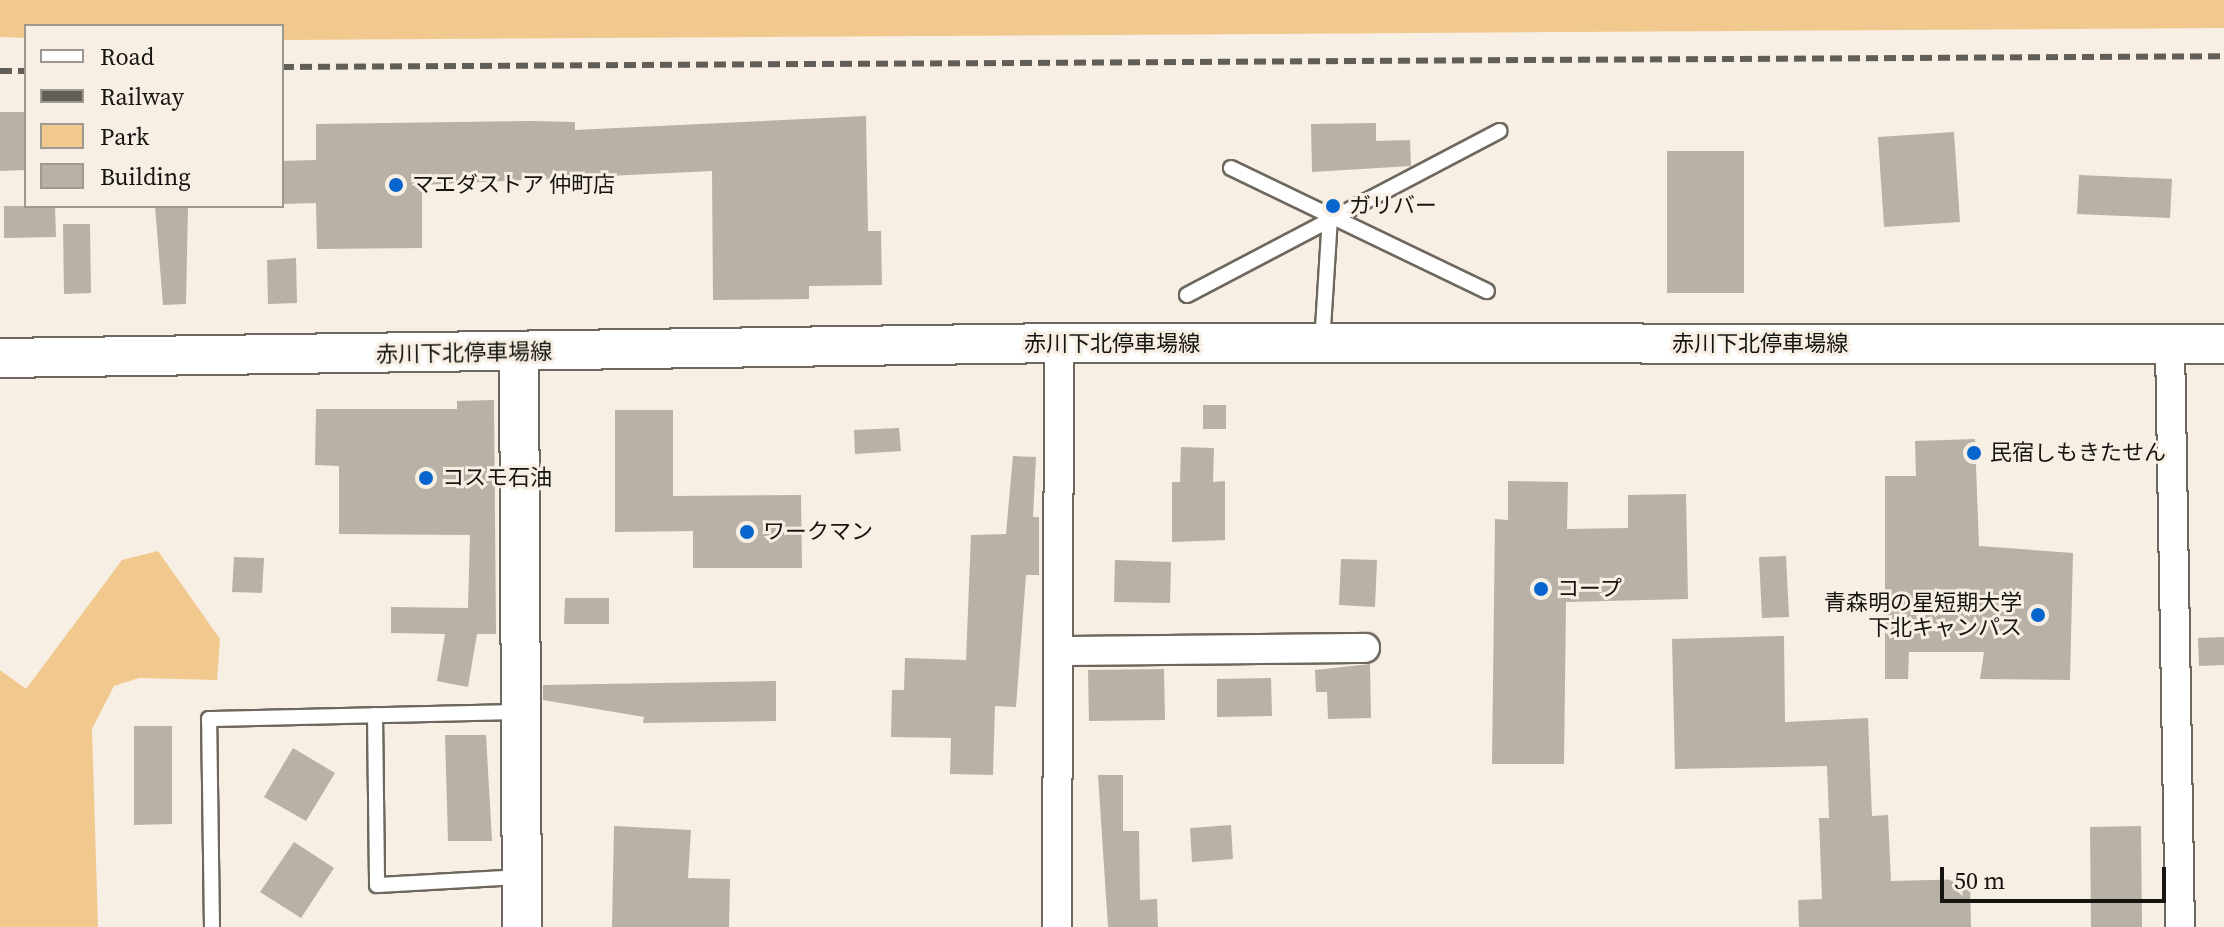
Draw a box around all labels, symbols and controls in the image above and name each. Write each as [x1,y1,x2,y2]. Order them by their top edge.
legend [24,24,284,208]
text: Road [100,40,154,73]
text: Railway [100,80,184,113]
text: Park [100,120,149,153]
text: Building [100,160,191,193]
place label: マエダストア 仲町店 [412,172,615,198]
marker: マエダストア 仲町店 [387,176,405,194]
place label: ガリバー [1349,193,1437,219]
marker: ガリバー [1324,197,1342,215]
street label: 赤川下北停車場線 [1024,331,1200,357]
street label: 赤川下北停車場線 [1672,331,1848,357]
street label: 赤川下北停車場線 [376,338,552,368]
place label: 民宿しもきたせん [1990,440,2166,466]
marker: 民宿しもきたせん [1965,444,1983,462]
place label: コスモ石油 [442,465,552,491]
marker: コスモ石油 [417,469,435,487]
place label: ワークマン [763,519,873,545]
marker: ワークマン [738,523,756,541]
place label: コープ [1557,576,1623,602]
marker: コープ [1532,580,1550,598]
place label: 青森明の星短期大学 下北キャンパス [1824,589,2022,640]
marker: 青森明の星短期大学 下北キャンパス [2029,606,2047,624]
scale bar [1944,851,2170,901]
text: 50 m [1954,864,2005,897]

